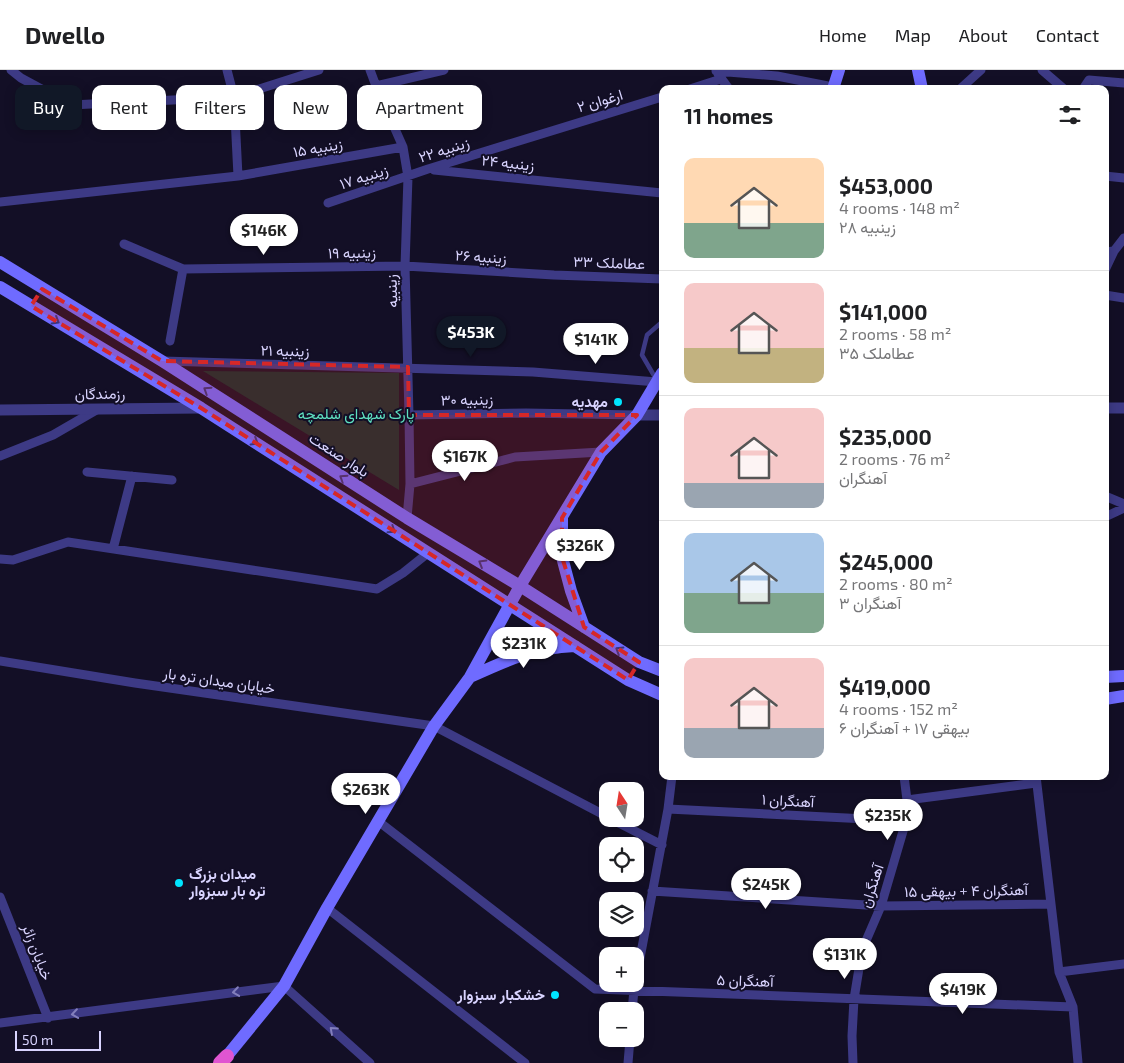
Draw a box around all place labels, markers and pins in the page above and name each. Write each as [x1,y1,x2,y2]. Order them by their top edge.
pin: $146K [229,214,299,256]
pin: $453K [436,316,506,358]
pin: $141K [561,322,631,365]
place label: مهدیه [571,392,608,411]
marker: مهدیه [612,396,624,408]
pin: $167K [430,440,500,482]
pin: $326K [545,528,615,571]
pin: $231K [489,626,559,669]
pin: $263K [331,772,401,815]
pin: $235K [853,798,923,841]
place label: میدان بزرگ تره بار سبزوار [188,864,266,900]
pin: $245K [731,868,801,910]
marker: میدان بزرگ تره بار سبزوار [173,877,185,889]
pin: $131K [810,938,880,980]
pin: $419K [928,972,998,1015]
place label: خشکبار سبزوار [456,985,545,1004]
marker: خشکبار سبزوار [549,989,561,1001]

